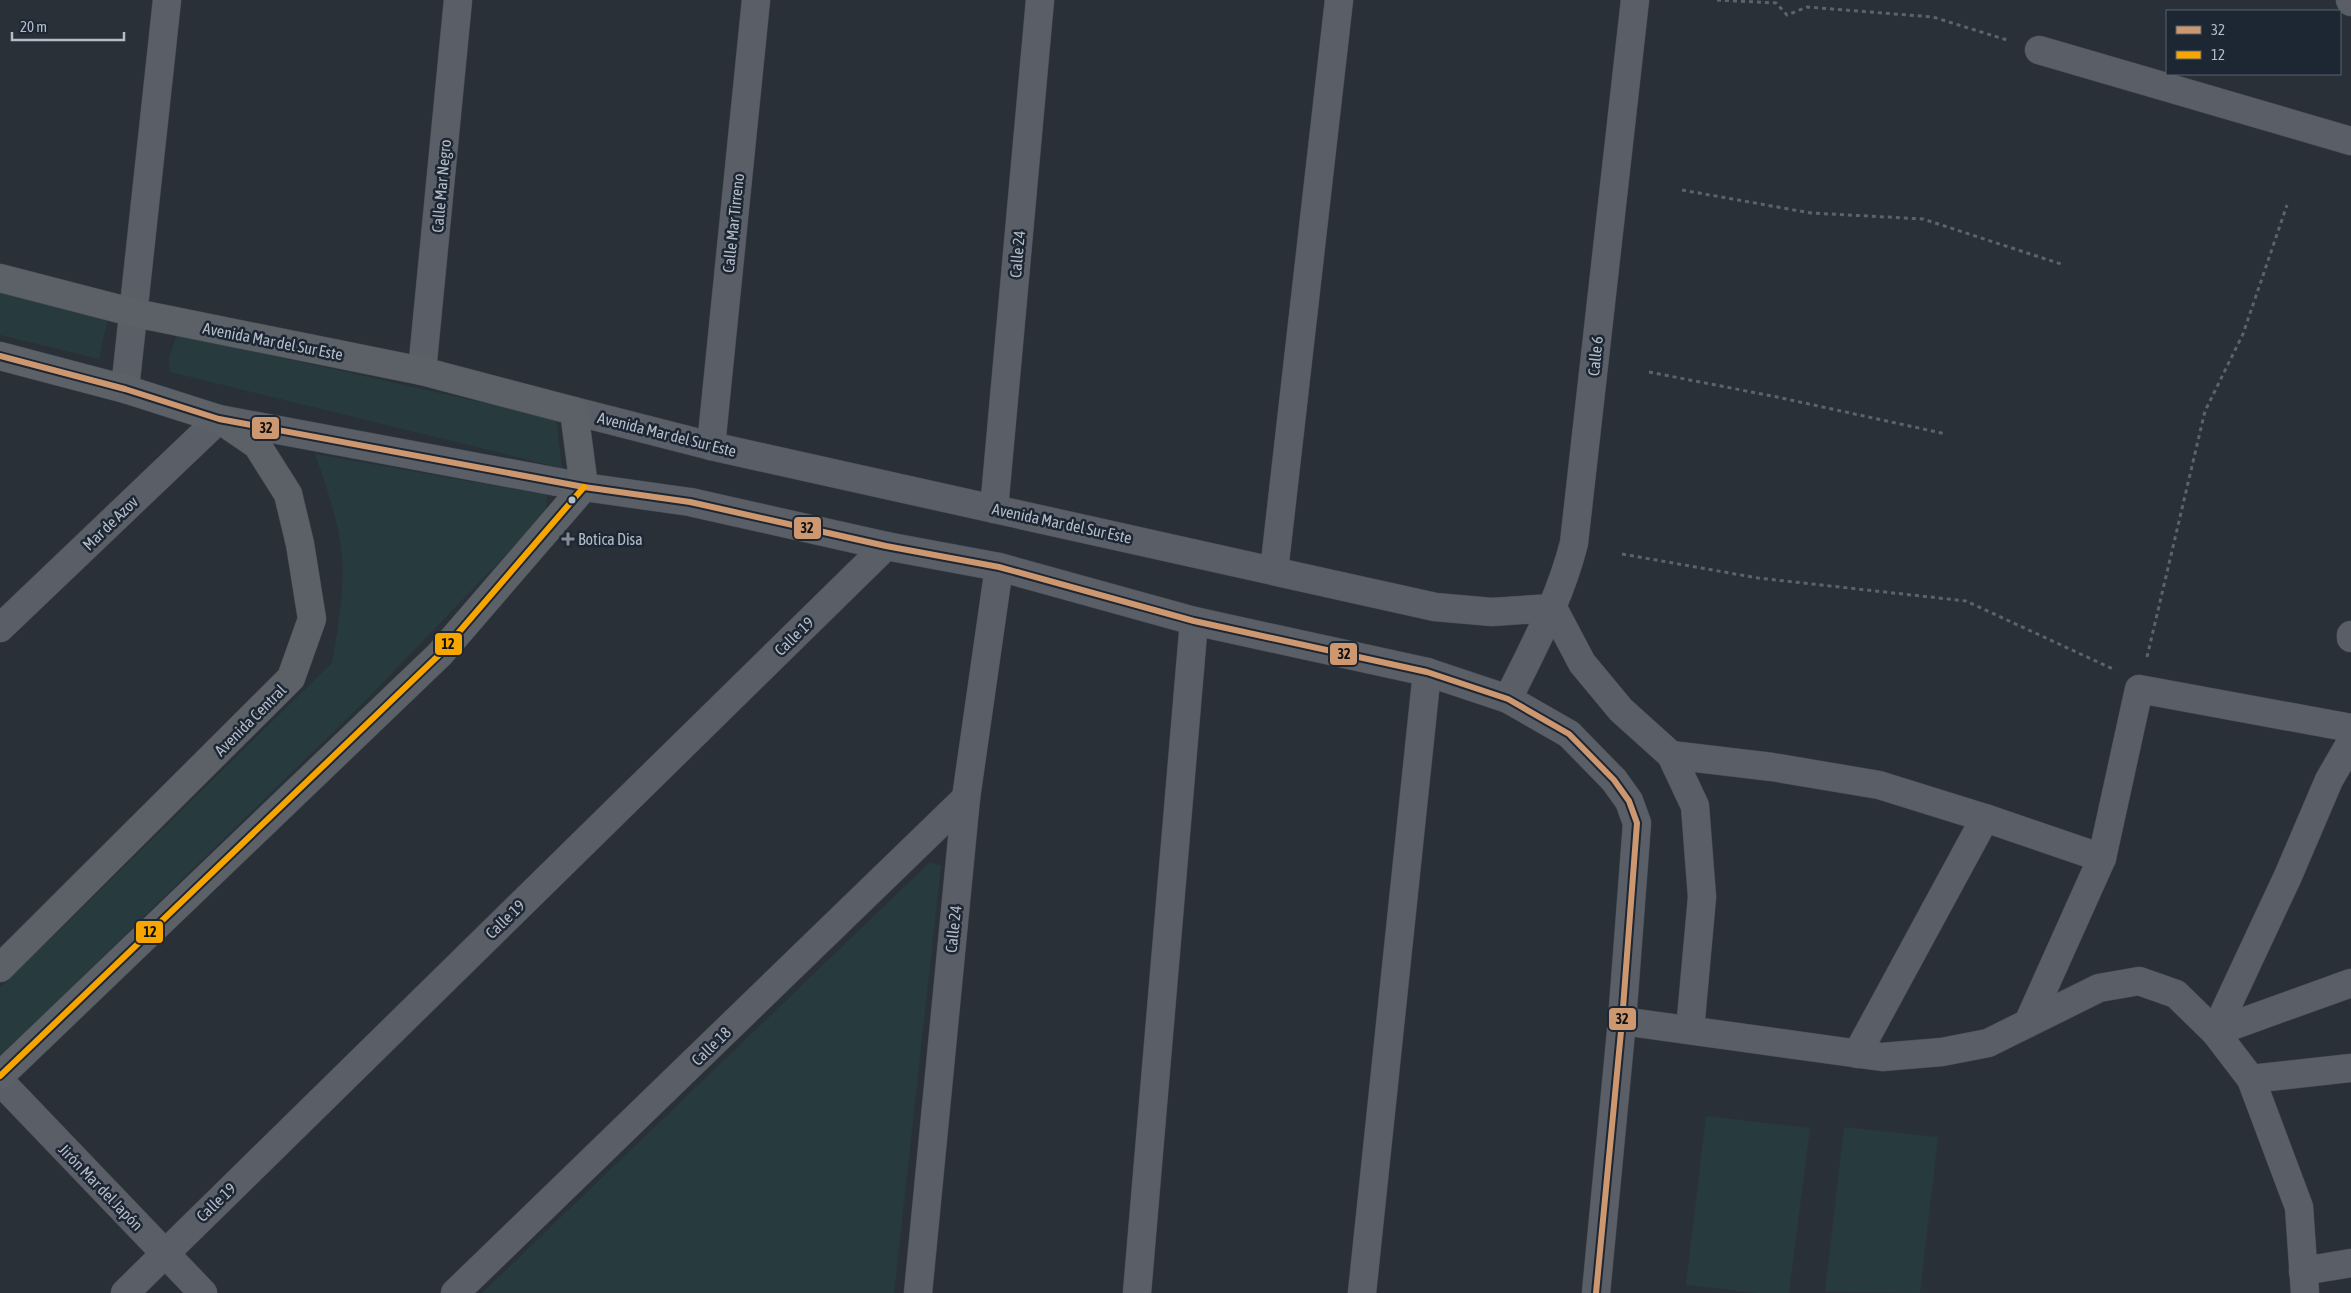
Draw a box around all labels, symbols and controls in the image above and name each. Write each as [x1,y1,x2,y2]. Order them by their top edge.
scale bar [12,10,125,42]
legend [2166,10,2341,75]
text: 20 m [20,18,47,35]
text: 32 [2211,21,2225,38]
text: 12 [2211,46,2225,63]
street label: Calle Mar Negro [428,139,455,233]
street label: Calle Mar Tirreno [719,172,747,274]
street label: Calle 24 [1006,230,1028,278]
street label: Avenida Mar del Sur Este [202,319,344,363]
street label: Calle 6 [1584,335,1606,377]
street label: Avenida Mar del Sur Este [596,408,738,460]
line badge: 32 [251,416,280,440]
text: 32 [259,420,273,436]
street label: Mar de Azov [79,492,142,554]
unlabelled marker [567,495,577,505]
street label: Avenida Mar del Sur Este [991,499,1133,547]
line badge: 32 [793,516,822,540]
text: 32 [800,520,814,536]
place label: Botica Disa [578,530,643,548]
marker: Botica Disa [562,533,574,545]
street label: Calle 19 [771,613,817,659]
line badge: 12 [434,632,463,656]
text: 12 [441,636,455,652]
line badge: 32 [1329,642,1358,666]
text: 32 [1337,646,1351,662]
street label: Avenida Central [211,680,290,759]
street label: Calle 19 [482,896,528,942]
street label: Calle 24 [942,904,964,954]
line badge: 12 [135,920,164,944]
text: 12 [143,924,157,940]
line badge: 32 [1608,1007,1637,1031]
text: 32 [1615,1011,1629,1027]
street label: Calle 18 [688,1023,734,1069]
street label: Jirón Mar del Japón [55,1140,147,1235]
street label: Calle 19 [193,1179,239,1225]

